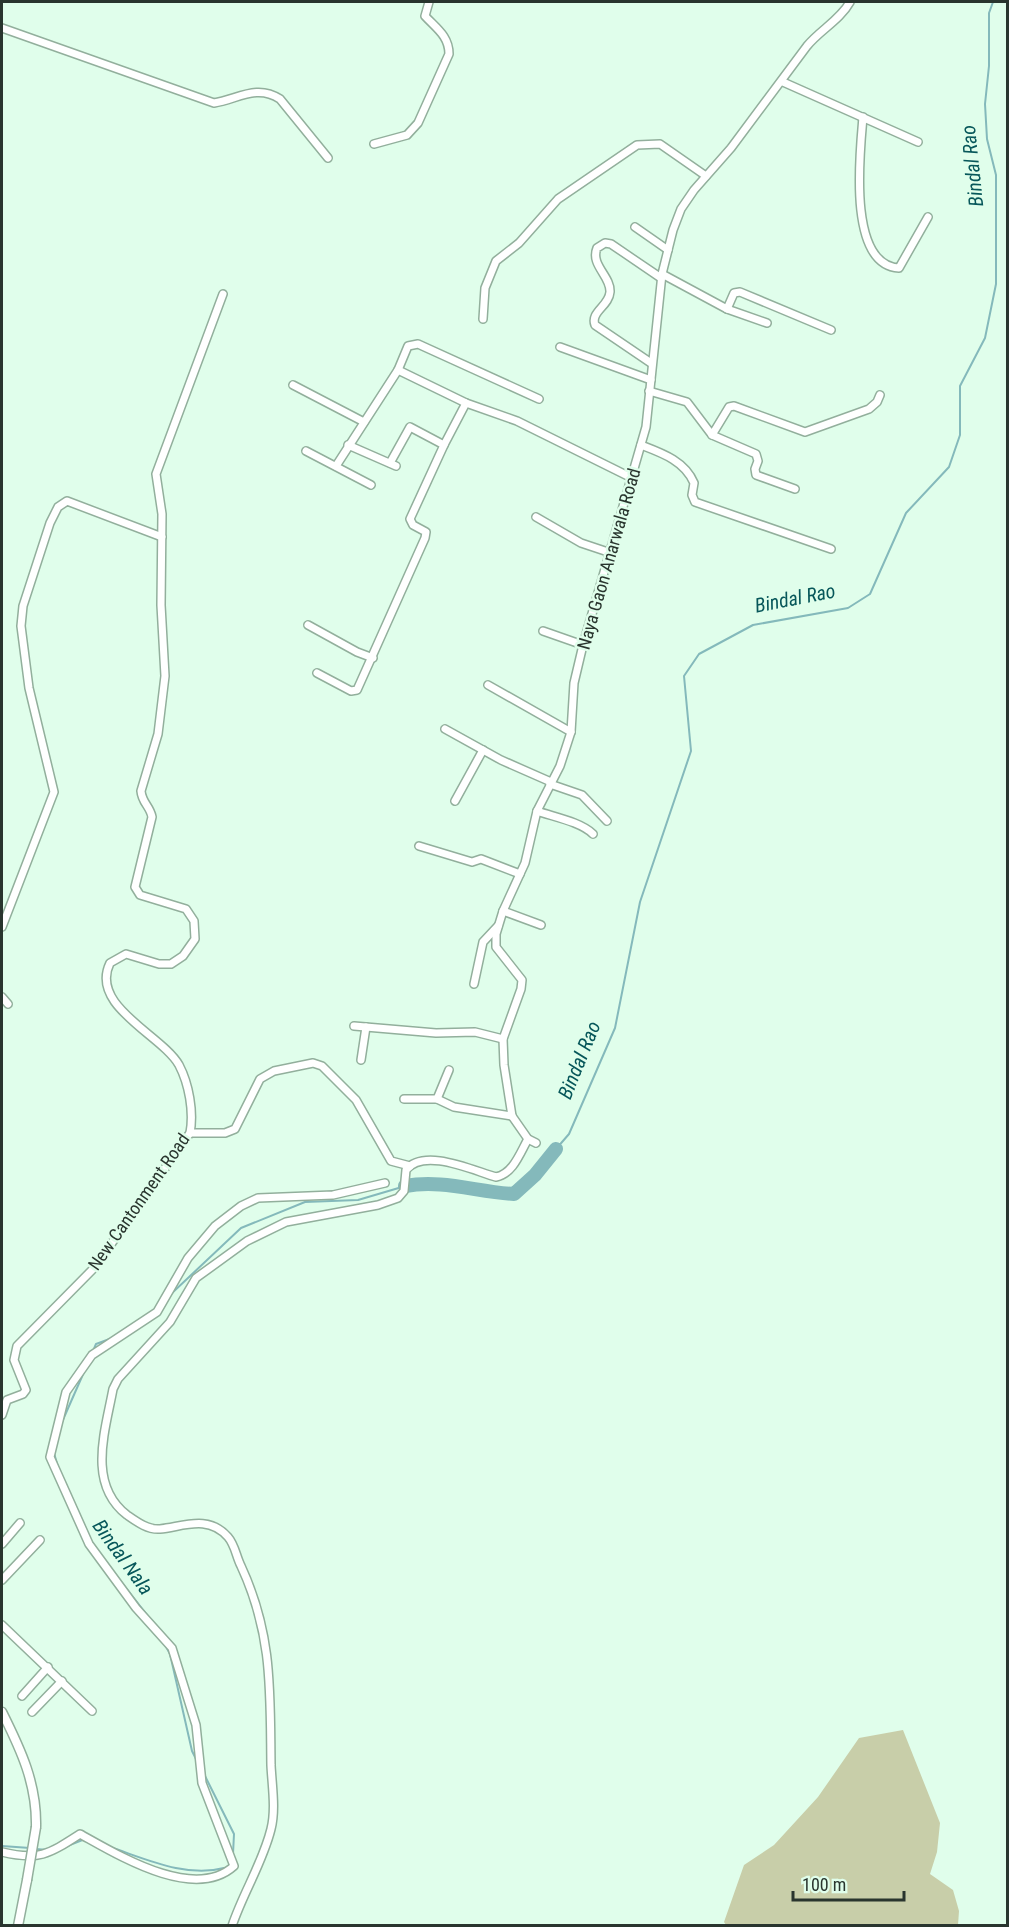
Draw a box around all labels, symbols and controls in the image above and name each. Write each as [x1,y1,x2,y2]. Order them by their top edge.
water label: Bindal Rao [956,124,988,208]
street label: Naya Gaon Anarwala Road [573,466,644,652]
water label: Bindal Rao [753,578,837,618]
water label: Bindal Rao [553,1018,605,1102]
street label: New Cantonment Road [83,1129,194,1274]
water label: Bindal Nala [88,1515,158,1599]
scale bar [793,1864,904,1902]
text: 100 m [802,1874,846,1895]

